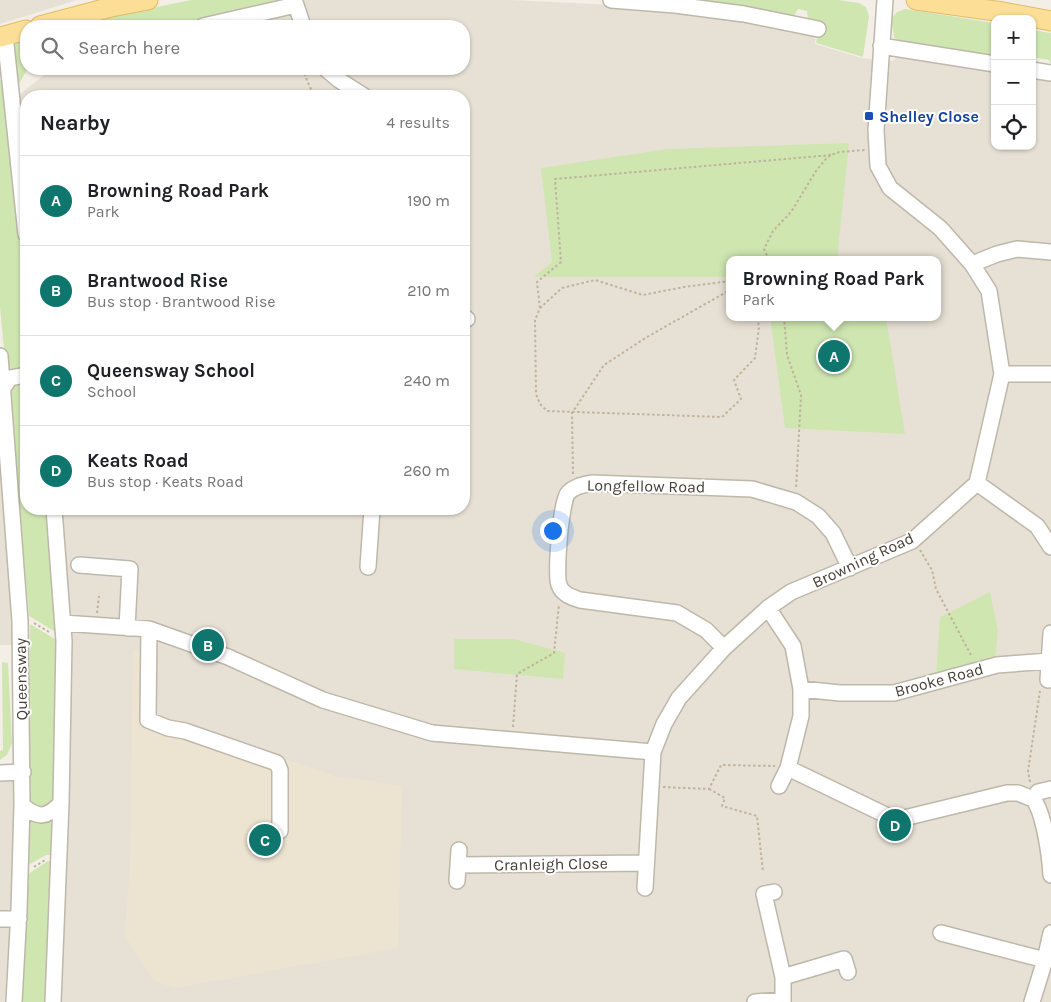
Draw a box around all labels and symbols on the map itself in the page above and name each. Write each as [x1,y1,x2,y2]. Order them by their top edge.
place label: Shelley Close [879,107,979,126]
marker: Shelley Close [863,110,875,122]
pin: A [818,337,850,375]
street label: Longfellow Road [587,475,705,497]
your location [540,518,566,544]
street label: Browning Road [809,528,917,592]
pin: B [192,626,224,664]
street label: Queensway [11,637,31,720]
street label: Brooke Road [893,659,985,701]
pin: D [879,806,911,844]
pin: C [249,821,281,859]
street label: Cranleigh Close [494,854,608,874]

